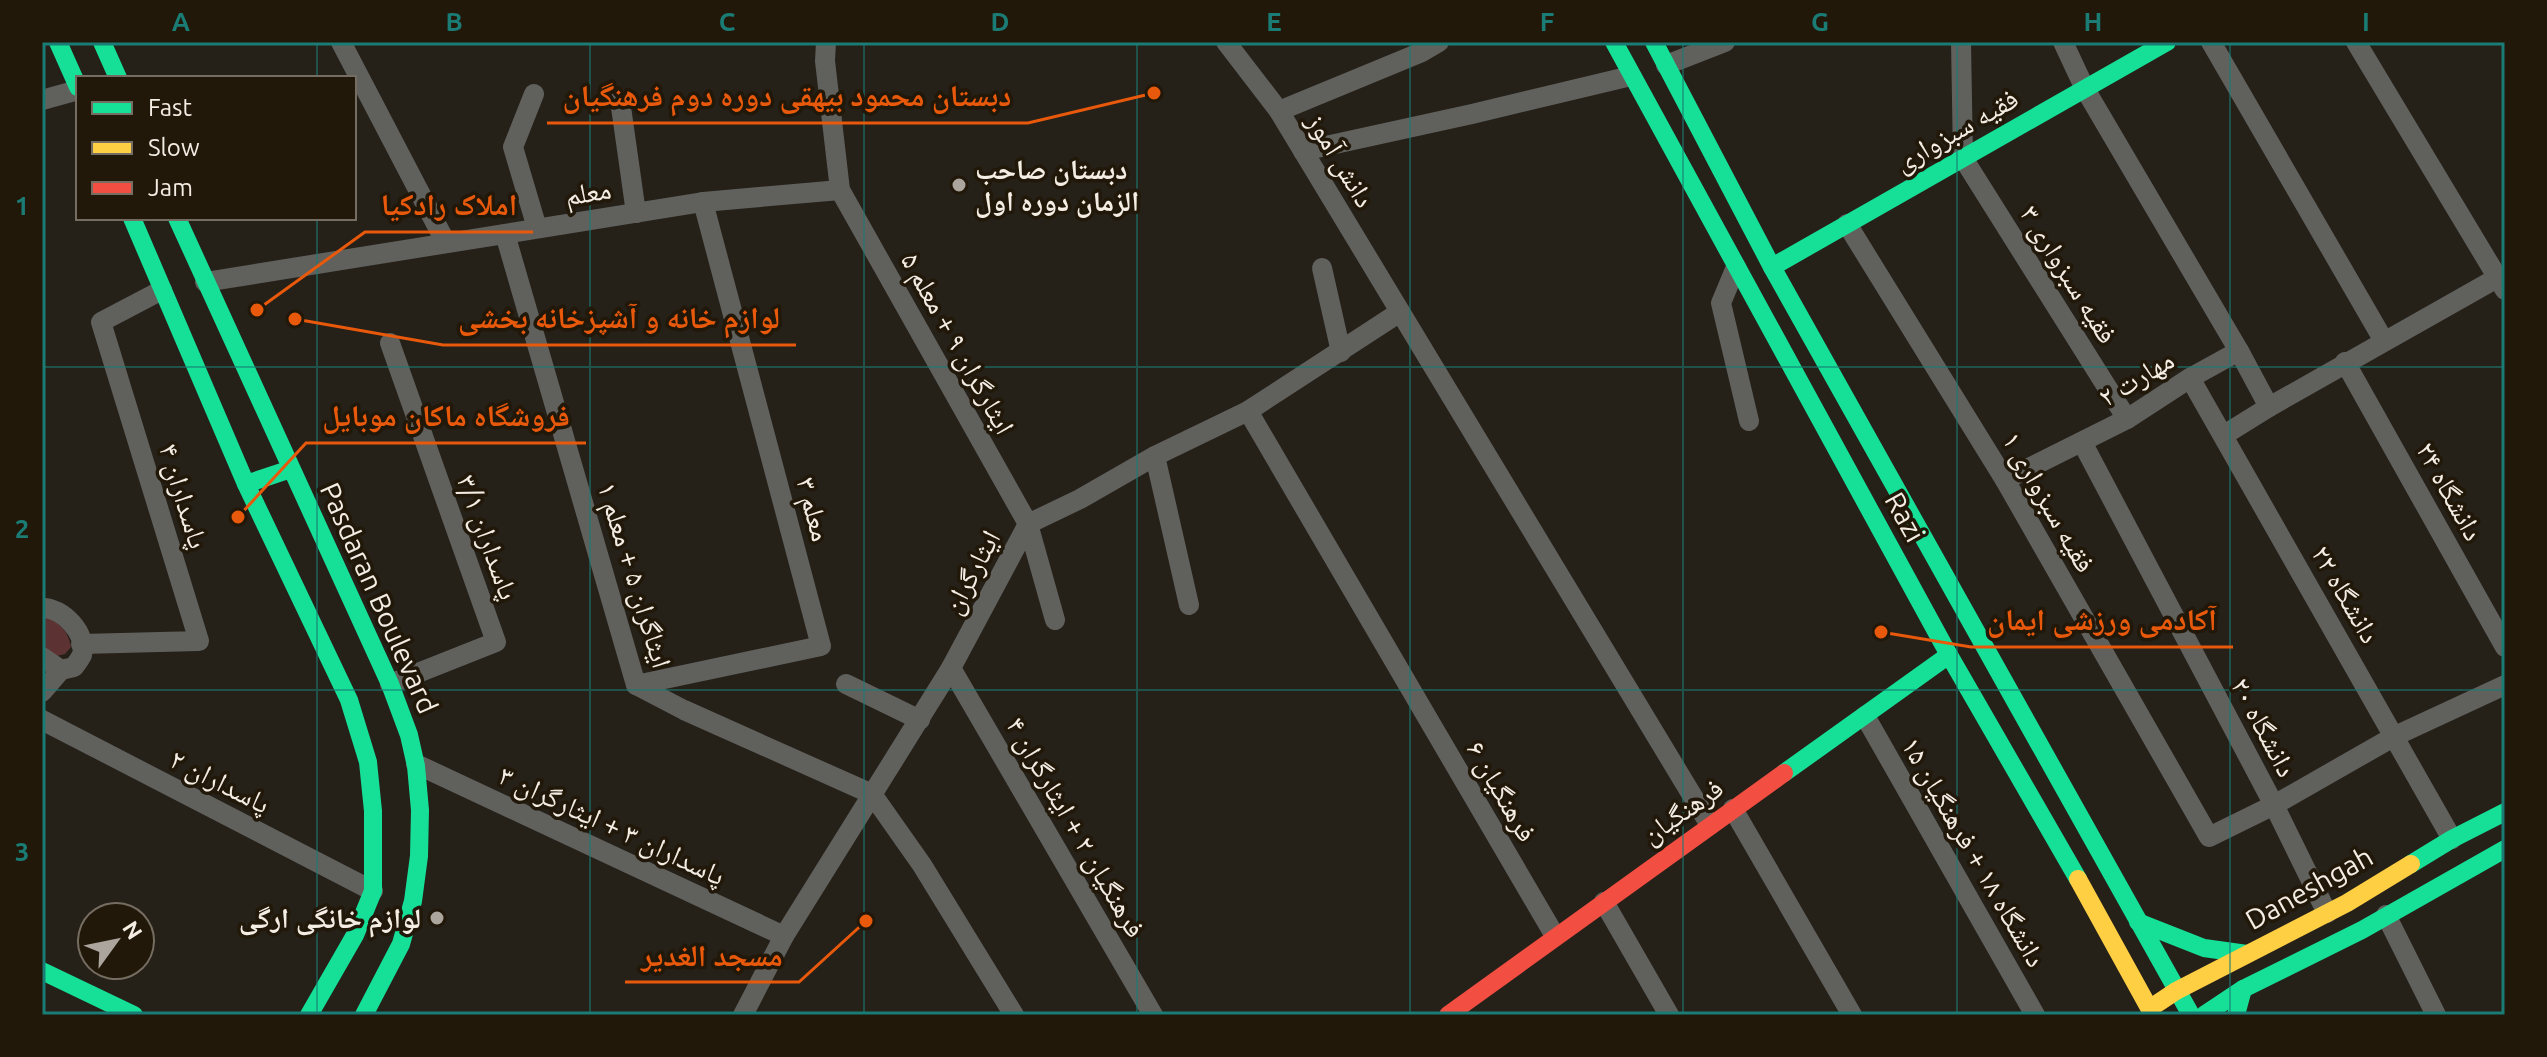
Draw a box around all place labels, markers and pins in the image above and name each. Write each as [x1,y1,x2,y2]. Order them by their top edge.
callout: دبستان محمود بیهقی دوره دوم فرهنگیان [547,69,1028,123]
place label: دبستان صاحب الزمان دوره اول [975,153,1139,218]
marker: دبستان صاحب الزمان دوره اول [950,176,968,194]
callout: املاک رادکیا [365,178,533,232]
callout: لوازم خانه و آشپزخانه بخشی [443,291,796,345]
callout: فروشگاه ماکان موبایل [306,389,586,443]
callout: آکادمی ورزشی ایمان [1971,593,2233,647]
place label: لوازم خانگی ارگی [239,902,421,938]
marker: لوازم خانگی ارگی [428,909,446,927]
callout: مسجد الغدیر [625,928,799,982]

